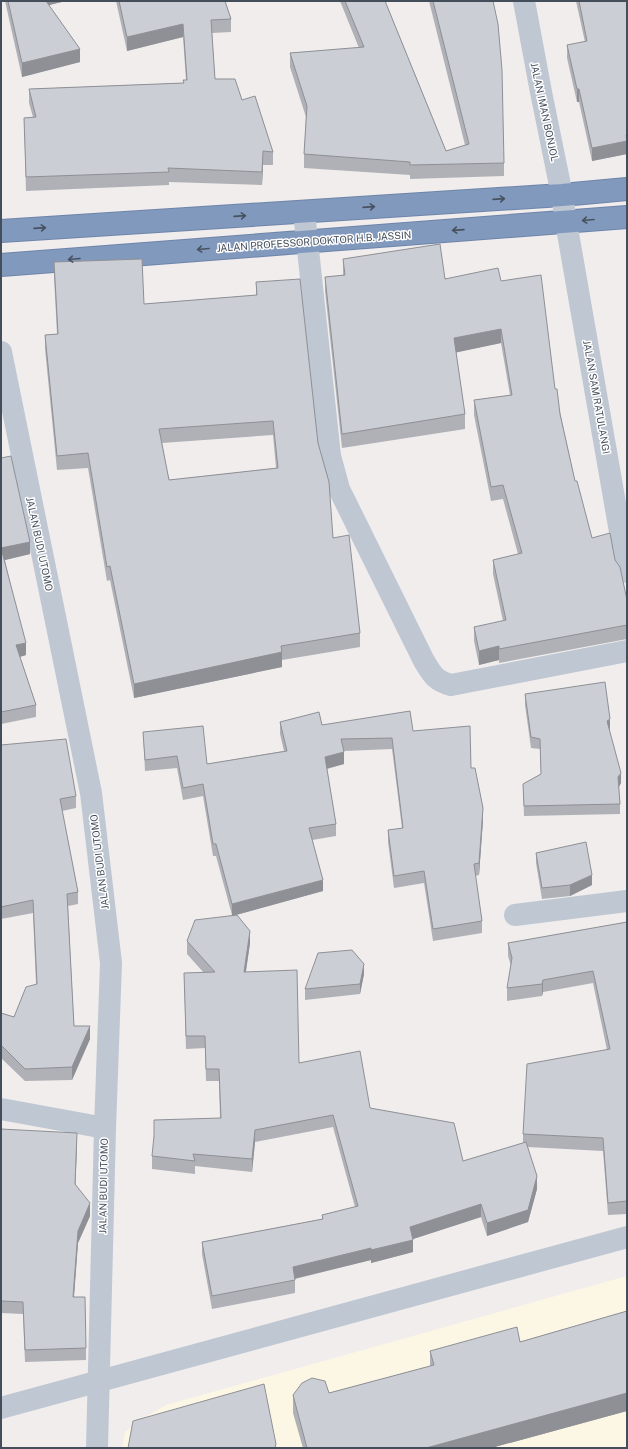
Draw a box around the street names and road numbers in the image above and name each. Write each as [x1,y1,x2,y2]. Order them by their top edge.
street label: JALAN IMAN BONJOL [529,61,561,163]
street label: JALAN PROFESSOR DOKTOR H.B. JASSIN [216,228,412,254]
street label: JALAN SAM RATULANGI [581,339,613,455]
street label: JALAN BUDI UTOMO [24,496,56,592]
street label: JALAN BUDI UTOMO [87,814,111,910]
street label: JALAN BUDI UTOMO [96,1138,110,1234]

